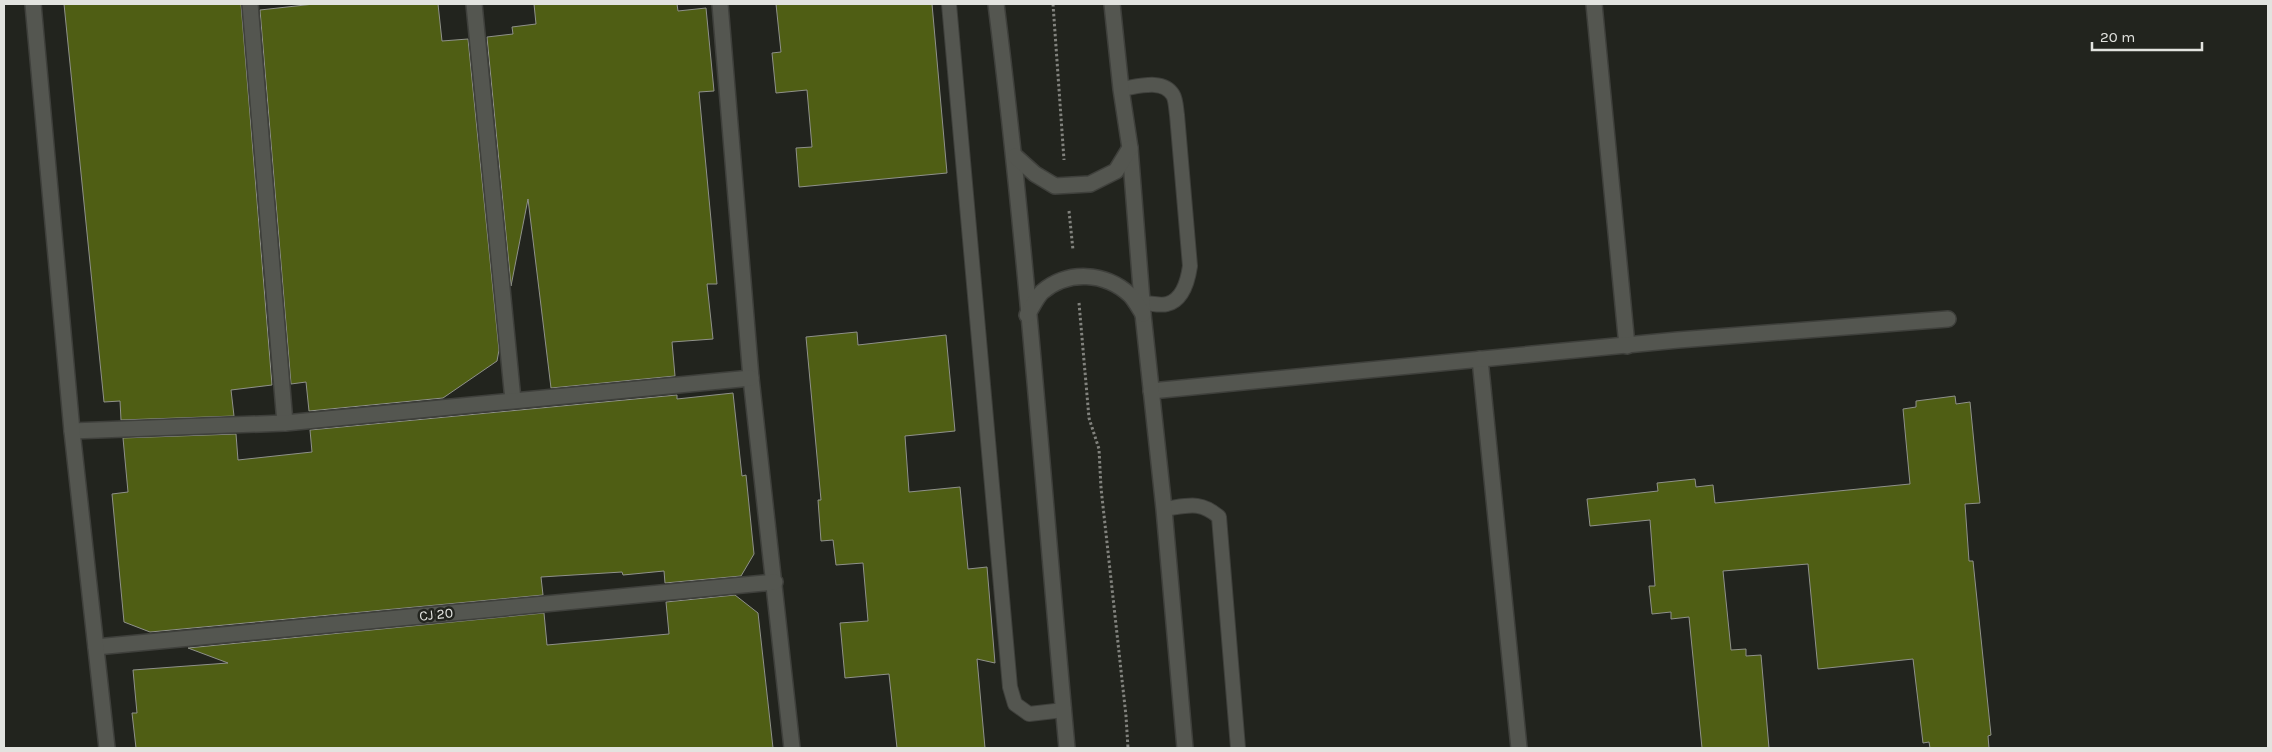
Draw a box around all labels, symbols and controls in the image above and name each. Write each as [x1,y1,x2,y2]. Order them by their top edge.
scale bar [2092,20,2202,52]
text: 20 m [2100,28,2135,46]
street label: CJ 20 [418,604,454,625]

